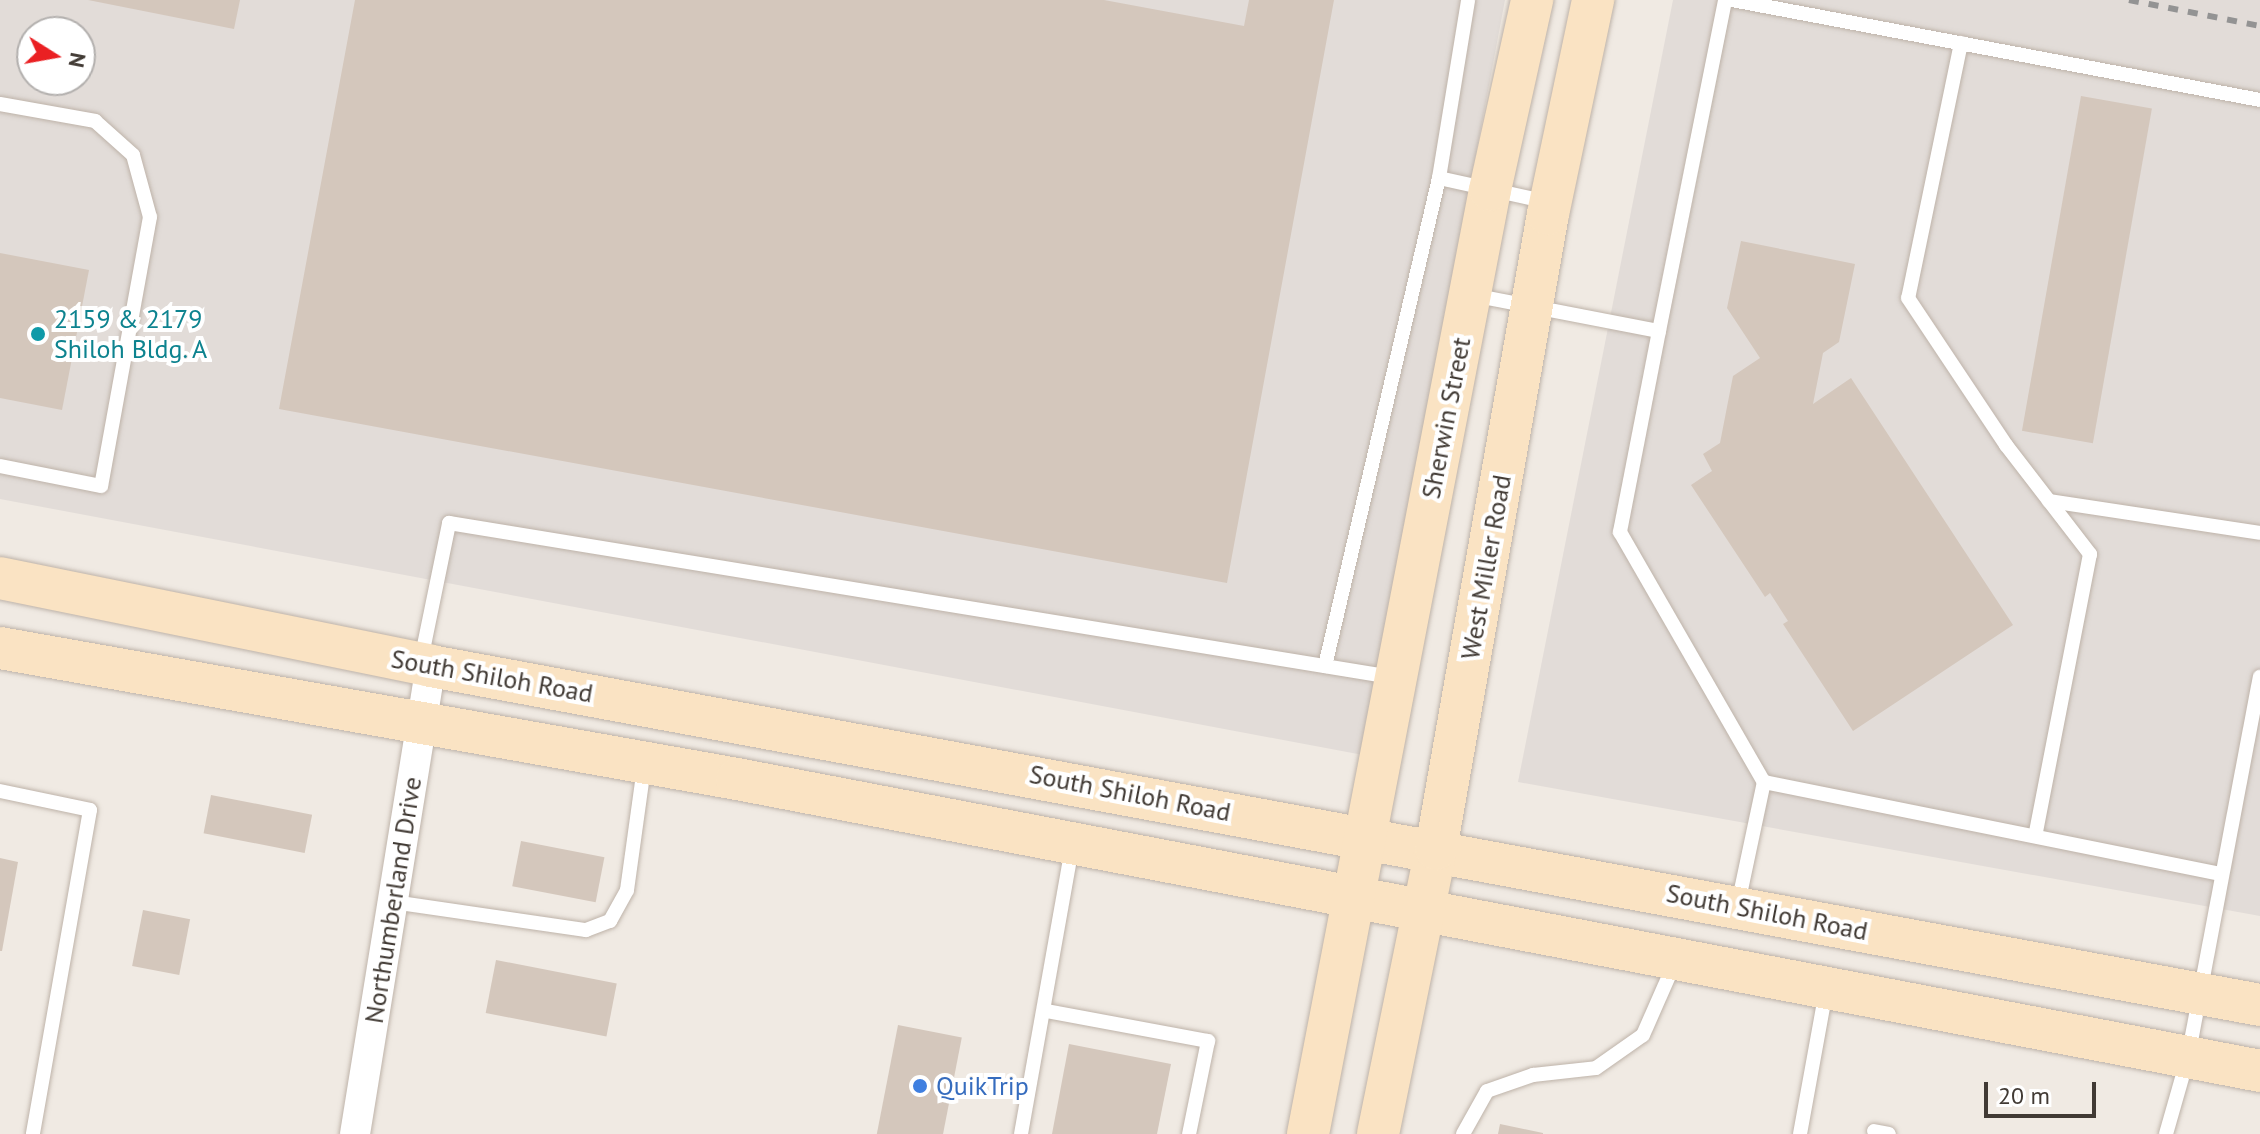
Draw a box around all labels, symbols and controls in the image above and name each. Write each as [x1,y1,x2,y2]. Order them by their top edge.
north arrow [16,16,96,96]
text: N [62,50,93,70]
place label: 2159 & 2179 Shiloh Bldg. A [54,303,210,364]
marker: 2159 & 2179 Shiloh Bldg. A [29,325,47,343]
street label: Sherwin Street [1415,335,1477,501]
street label: West Miller Road [1454,472,1518,662]
street label: South Shiloh Road [389,643,595,709]
street label: South Shiloh Road [1027,758,1233,828]
street label: Northumberland Drive [358,774,428,1026]
street label: South Shiloh Road [1664,877,1870,947]
scale bar [1988,1066,2100,1116]
place label: QuikTrip [936,1070,1029,1102]
marker: QuikTrip [911,1077,929,1095]
text: 20 m [1998,1080,2050,1111]

